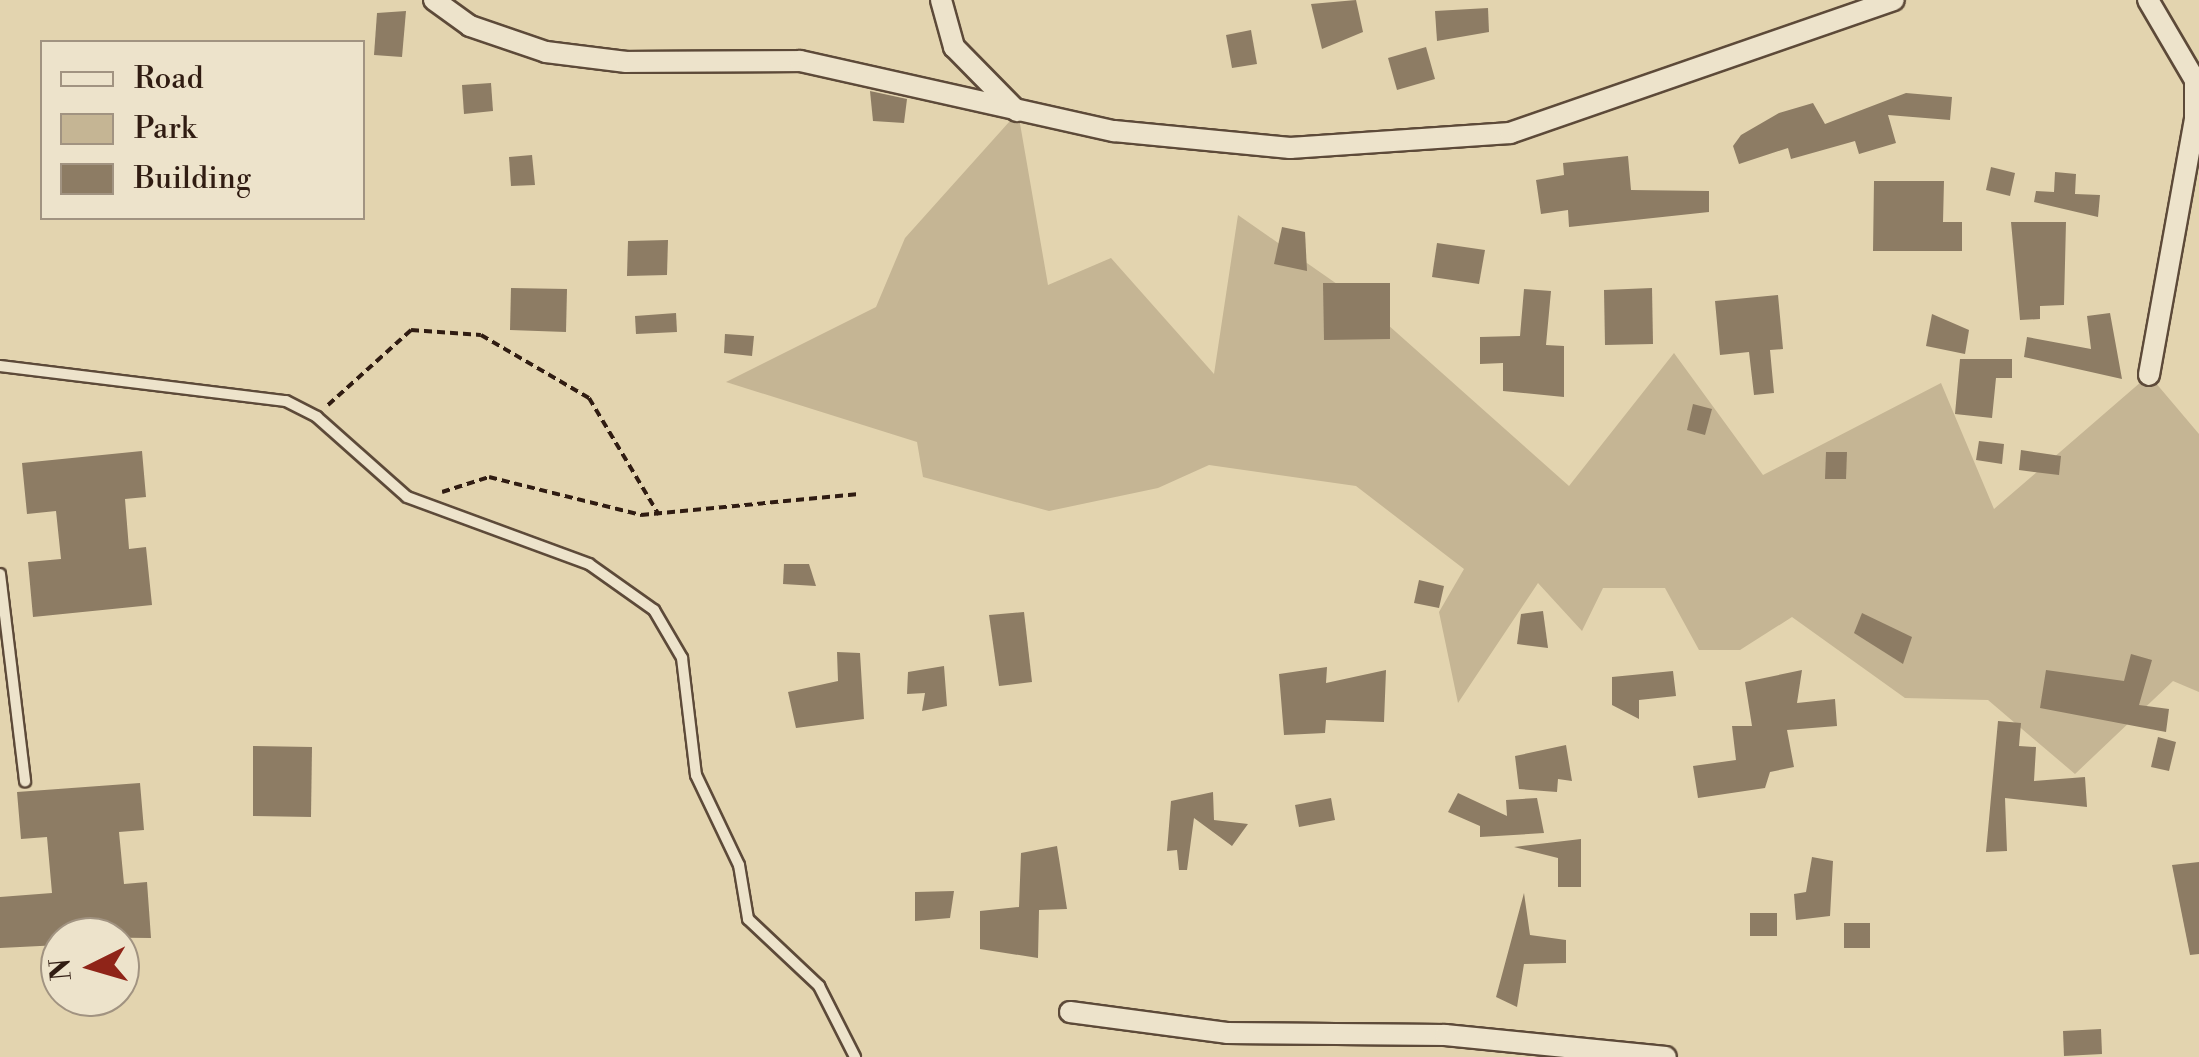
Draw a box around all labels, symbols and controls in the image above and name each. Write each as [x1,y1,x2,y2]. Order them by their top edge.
legend [40,40,365,220]
text: Road [134,60,204,98]
text: Park [134,110,196,148]
text: Building [134,160,251,198]
north arrow [40,917,140,1017]
text: N [43,957,80,982]

